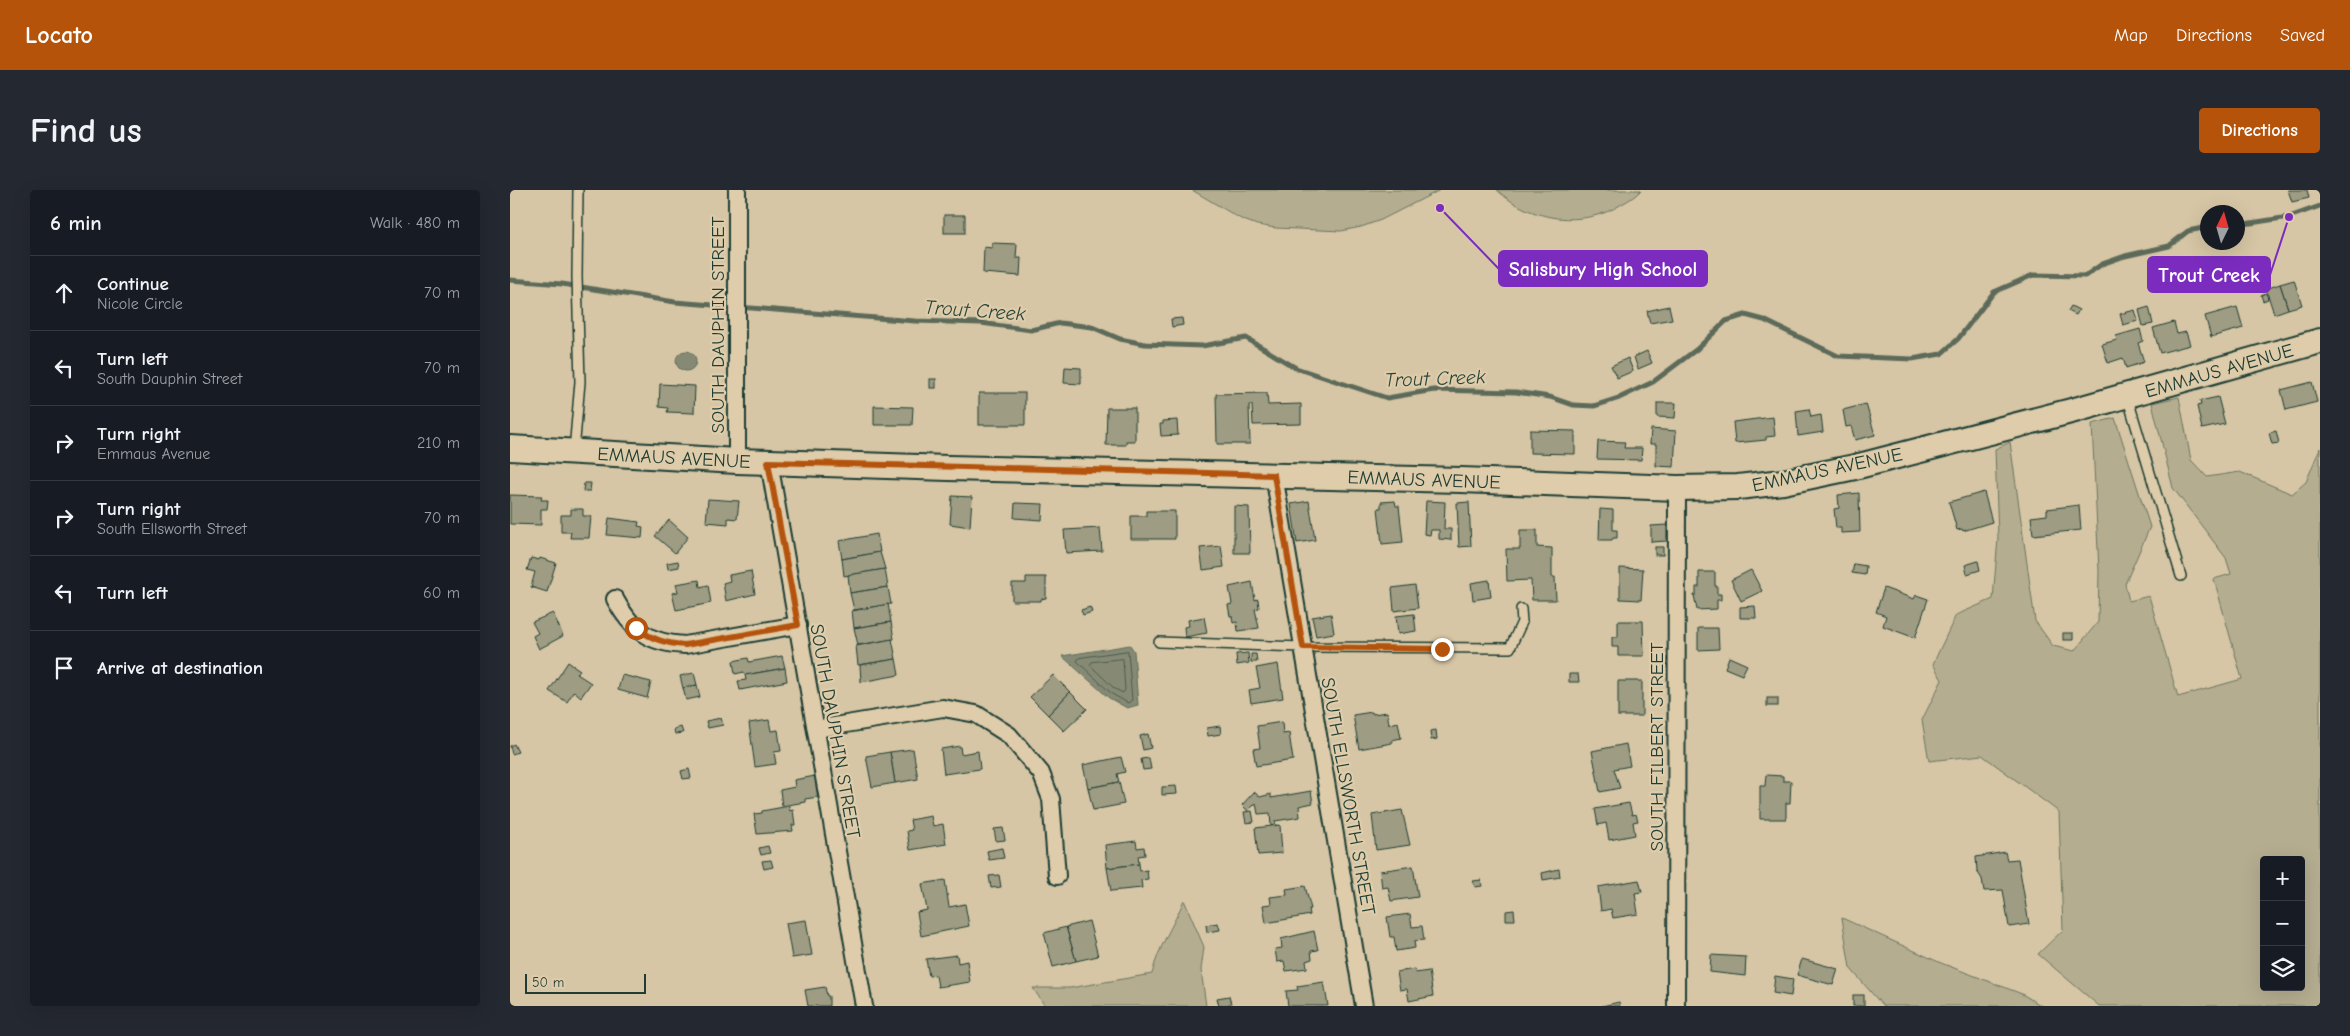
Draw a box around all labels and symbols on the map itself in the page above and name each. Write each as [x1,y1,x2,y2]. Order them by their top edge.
north arrow [2200,205,2245,250]
street label: SOUTH DAUPHIN STREET [707,216,729,434]
callout: Salisbury High School [1499,251,1707,286]
callout: Trout Creek [2148,257,2270,292]
text: Salisbury High School [1509,258,1697,281]
text: Trout Creek [2158,264,2260,287]
water label: Trout Creek [924,295,1027,326]
street label: EMMAUS AVENUE [2143,339,2296,403]
water label: Trout Creek [1384,365,1486,392]
street label: EMMAUS AVENUE [597,443,751,473]
street label: EMMAUS AVENUE [1750,443,1904,497]
street label: EMMAUS AVENUE [1347,466,1501,494]
route start [625,617,648,640]
street label: SOUTH DAUPHIN STREET [805,622,865,840]
route end [1431,638,1454,661]
street label: SOUTH FILBERT STREET [1646,642,1668,852]
street label: SOUTH ELLSWORTH STREET [1316,676,1380,917]
scale bar [525,971,646,994]

